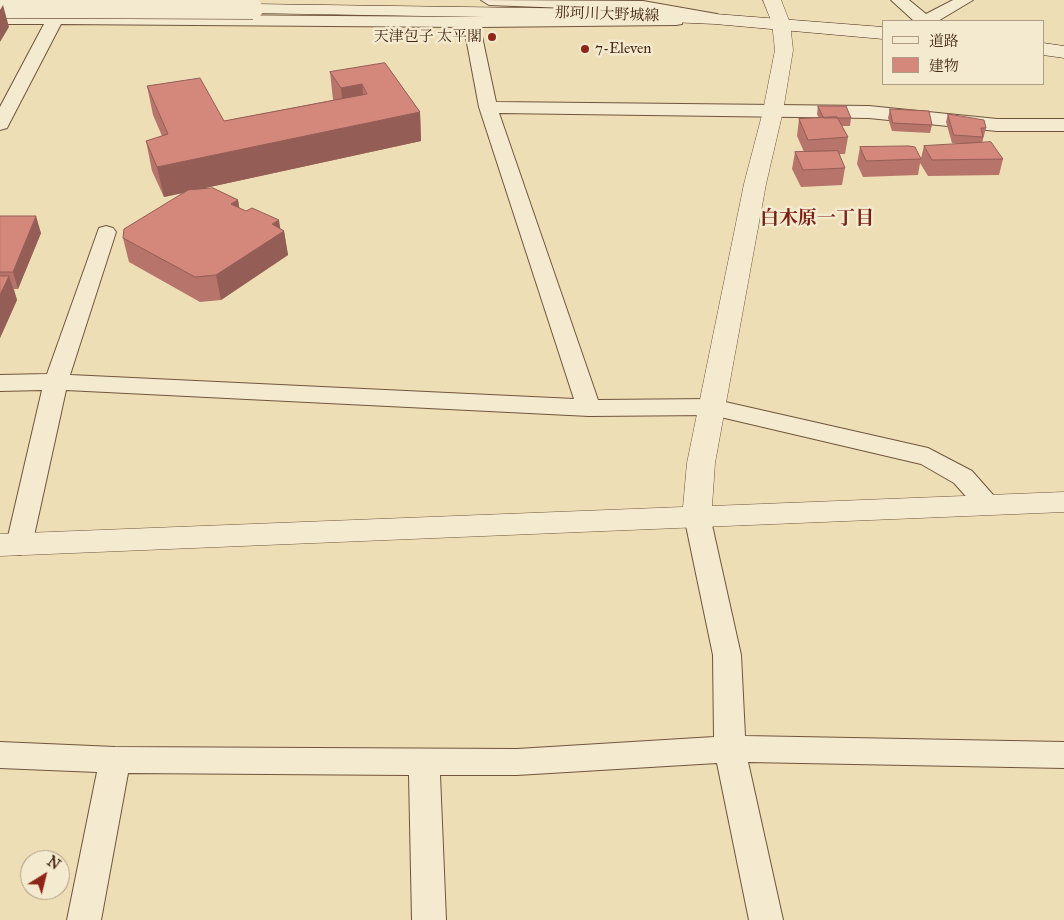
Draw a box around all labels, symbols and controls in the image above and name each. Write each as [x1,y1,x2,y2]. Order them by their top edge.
street label: 那珂川大野城線 [554,4,660,26]
legend [882,20,1044,85]
place label: 天津包子 太平閣 [374,28,482,46]
marker: 天津包子 太平閣 [486,31,498,43]
text: 道路 [929,32,959,50]
place label: 7-Eleven [595,40,651,58]
marker: 7-Eleven [579,43,591,55]
text: 建物 [929,57,959,75]
district label: 白木原一丁目 [760,208,874,230]
north arrow [20,850,70,900]
text: N [44,853,63,874]

